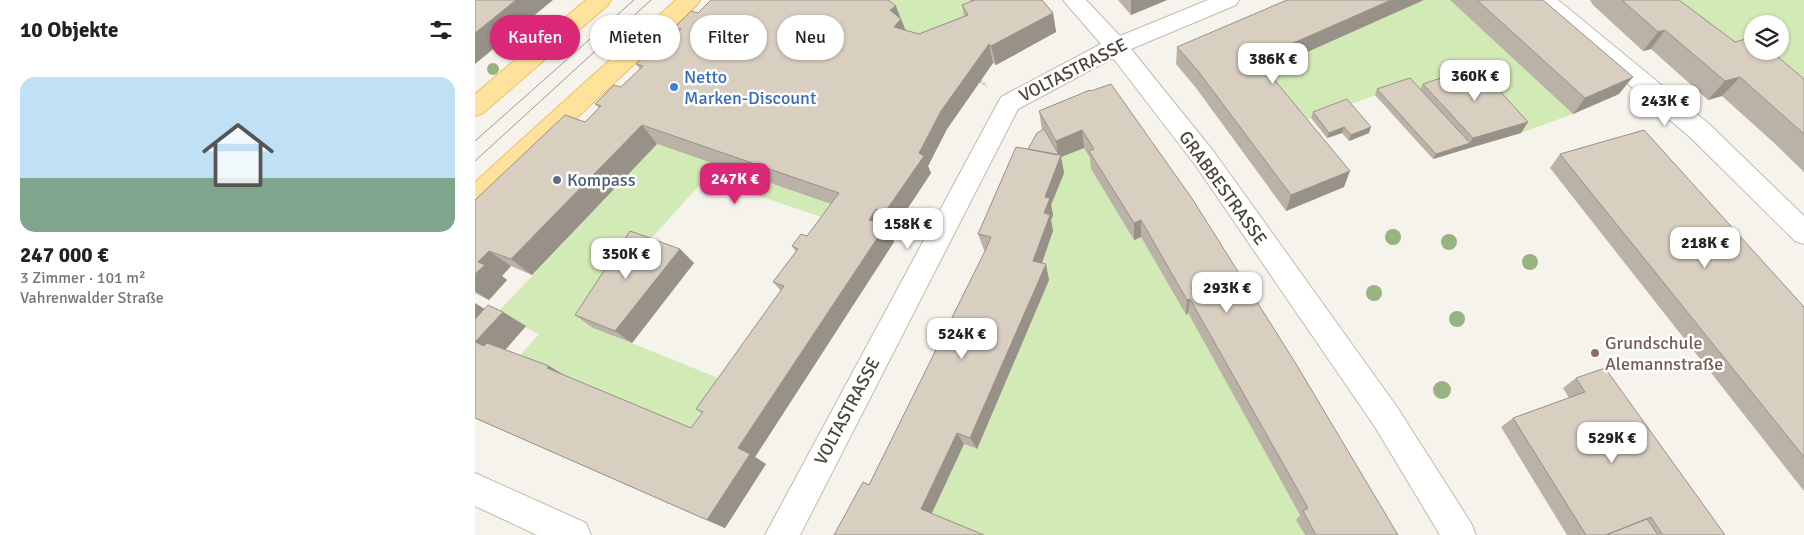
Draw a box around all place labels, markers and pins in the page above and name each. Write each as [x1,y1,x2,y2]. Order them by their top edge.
pin: 386K € [1232,42,1314,85]
pin: 360K € [1434,59,1516,102]
place label: Netto Marken-Discount [684,66,816,109]
marker: Netto Marken-Discount [668,81,680,93]
pin: 243K € [1624,84,1706,127]
pin: 247K € [694,162,776,205]
place label: Kompass [567,169,636,191]
marker: Kompass [551,174,563,186]
pin: 158K € [867,208,949,250]
pin: 218K € [1664,226,1746,269]
pin: 350K € [585,238,667,280]
pin: 293K € [1186,272,1268,314]
pin: 524K € [921,318,1003,360]
place label: Grundschule Alemannstraße [1605,332,1723,375]
marker: Grundschule Alemannstraße [1589,347,1601,359]
pin: 529K € [1571,422,1653,464]

